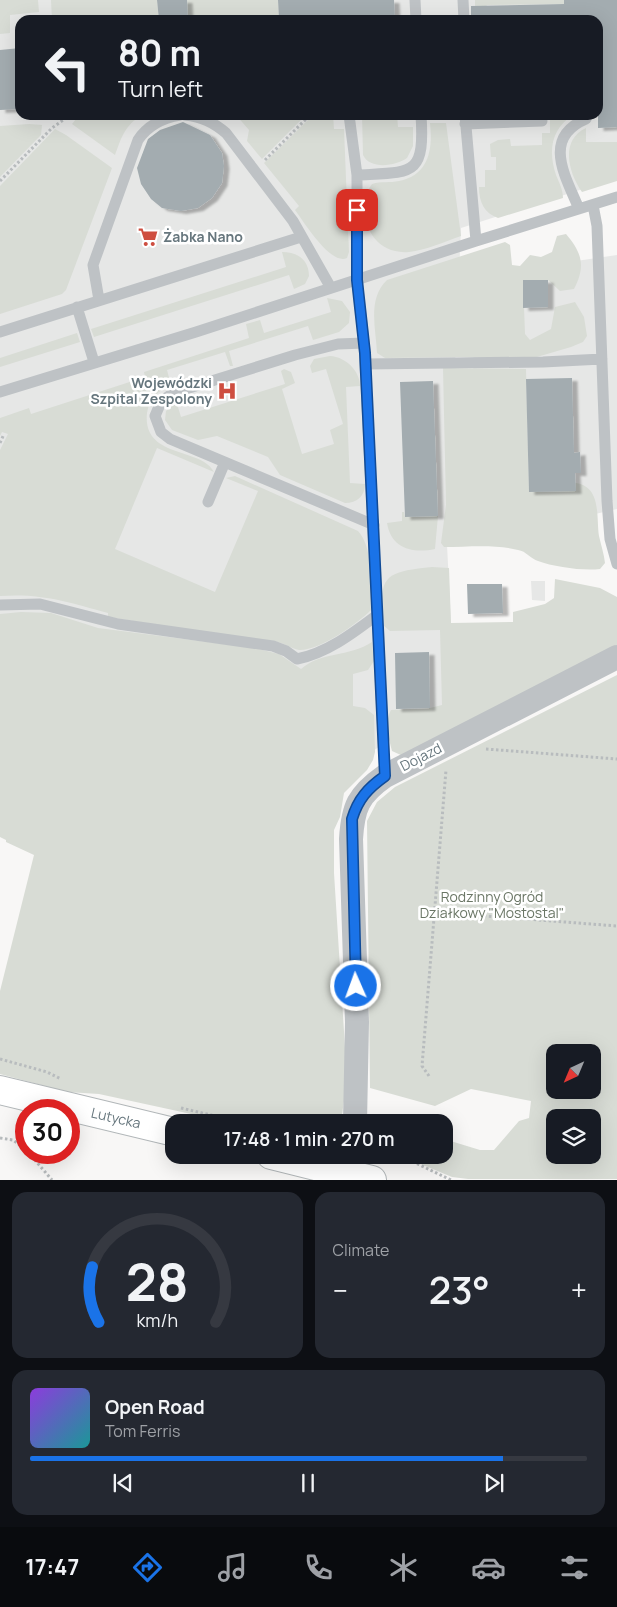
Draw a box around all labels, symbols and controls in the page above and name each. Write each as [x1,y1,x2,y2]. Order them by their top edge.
text: 80 m [118,29,201,77]
icon: left [35,35,100,100]
text: Turn left [118,74,203,104]
pin [336,189,378,231]
icon: arrive [343,196,371,224]
supermarket icon: Żabka Nano [137,226,159,248]
place label: Żabka Nano [163,227,243,246]
place label: Wojewódzki Szpital Zespolony [90,373,212,408]
hospital icon: Wojewódzki Szpital Zespolony [216,380,238,402]
street label: Dojazd [397,738,445,775]
park label: Rodzinny Ogród Działkowy "Mostostal" [420,887,564,922]
position arrow [329,959,381,1011]
north arrow [546,1044,601,1099]
map controls [546,1044,601,1164]
speed limit sign: 30 [15,1099,80,1164]
street label: Lutycka [89,1103,143,1132]
button: layers [546,1109,601,1164]
text: 17:48 · 1 min · 270 m [223,1126,395,1152]
text: Climate [333,1239,389,1261]
text: 28 [126,1246,189,1317]
text: 23° [429,1263,490,1315]
text: − [333,1271,348,1309]
text: + [571,1271,587,1309]
text: km/h [136,1308,178,1332]
text: Open Road [105,1394,205,1420]
text: Tom Ferris [105,1420,180,1442]
icon: previous [109,1469,137,1497]
icon: pause [294,1469,322,1497]
icon: next [480,1469,508,1497]
icon: directions [130,1550,165,1585]
icon: music [215,1550,250,1585]
icon: phone [301,1550,336,1585]
icon: climate [386,1550,421,1585]
icon: car [471,1550,506,1585]
icon: filters [557,1550,592,1585]
text: 17:47 [25,1552,79,1582]

